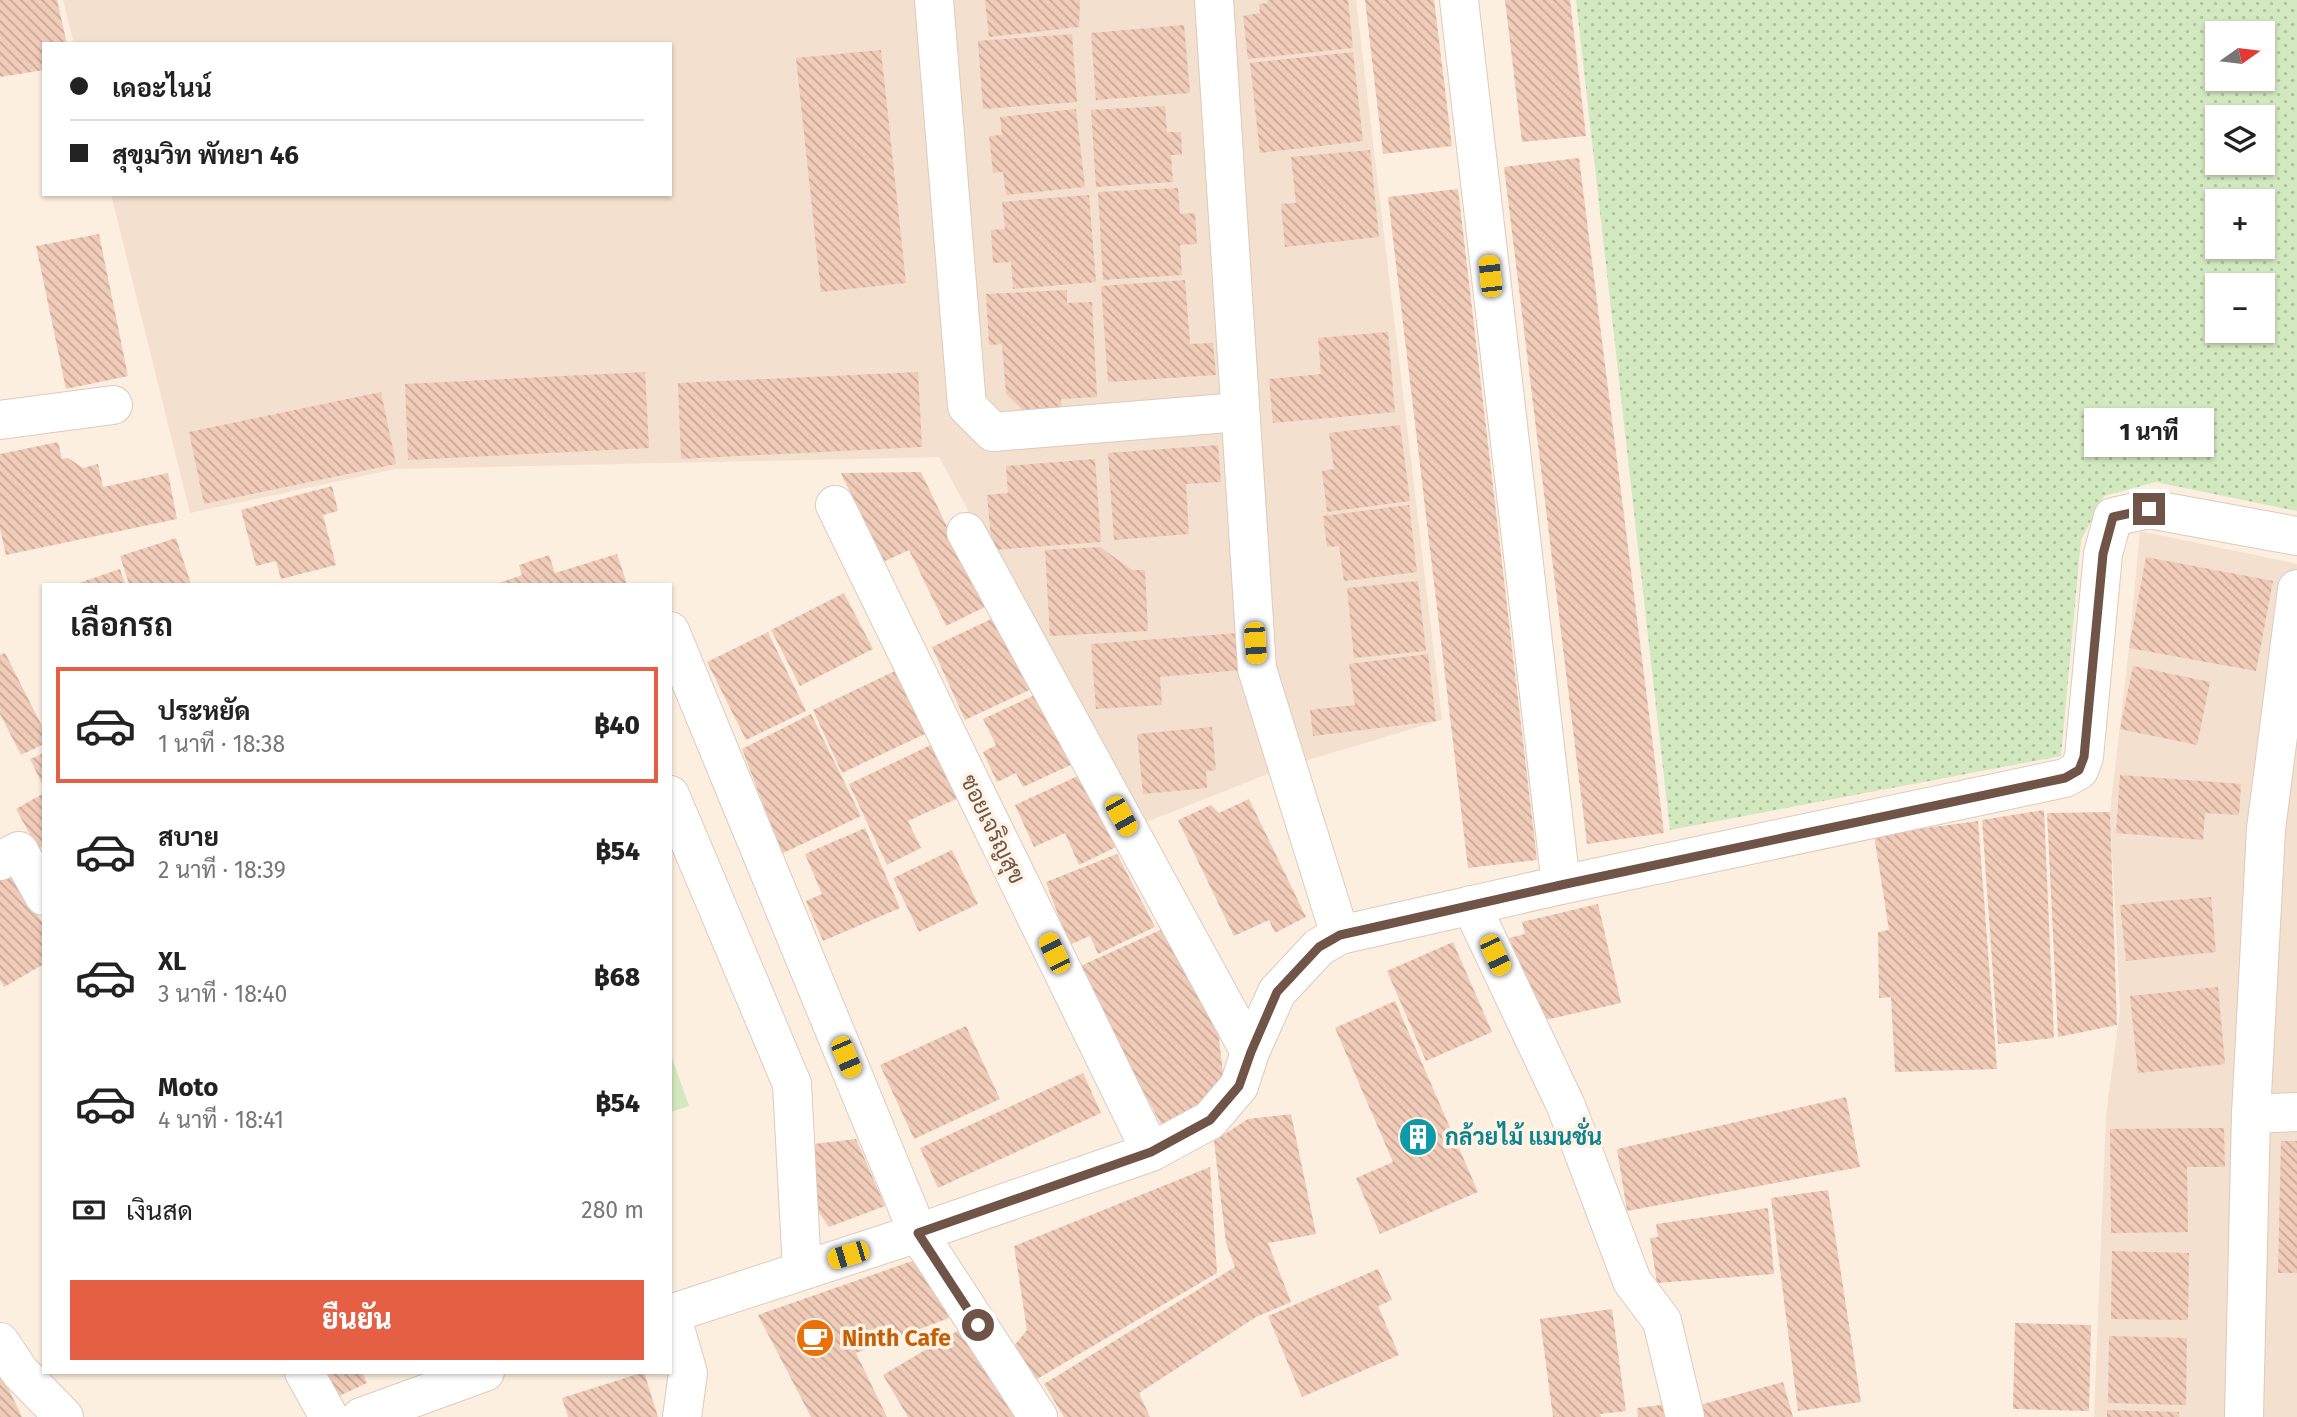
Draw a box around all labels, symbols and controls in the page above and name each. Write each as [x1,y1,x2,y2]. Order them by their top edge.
north arrow [2205,21,2275,91]
map controls [2205,21,2275,343]
text: เดอะไนน์ [112,73,212,104]
button: layers [2205,105,2275,175]
text: สุขุมวิท พัทยา 46 [112,140,299,171]
button: + [2205,189,2275,259]
car [1478,254,1503,298]
button: − [2205,273,2275,343]
callout: 1 นาที [2084,407,2214,456]
text: 1 นาที [2120,418,2178,446]
route end [2133,493,2165,525]
text: เลือกรถ [70,606,173,644]
car [1244,621,1267,665]
icon: car [74,694,137,757]
text: ประหยัด [158,696,251,727]
text: ฿40 [594,710,640,741]
text: 1 นาที · 18:38 [158,730,285,758]
street label: ซอยเจริญสุข [953,770,1031,889]
car [1102,793,1141,839]
icon: car [74,820,137,883]
text: สบาย [158,822,219,853]
text: ฿54 [595,836,640,867]
text: 2 นาที · 18:39 [158,856,286,884]
car [1036,930,1073,976]
car [1477,932,1514,978]
icon: car [74,946,137,1009]
text: XL [158,946,186,977]
text: ฿68 [594,962,640,993]
text: 3 นาที · 18:40 [158,980,287,1008]
car [829,1034,864,1080]
icon: car [74,1072,137,1135]
text: Moto [158,1072,218,1103]
text: ฿54 [595,1088,640,1119]
text: 4 นาที · 18:41 [158,1106,284,1134]
building icon: กล้วยไม้ แมนชั่น [1397,1116,1439,1158]
place label: กล้วยไม้ แมนชั่น [1445,1117,1602,1151]
icon: cash [70,1191,108,1229]
text: เงินสด [126,1196,193,1227]
text: 280 m [581,1196,644,1224]
car [825,1239,872,1271]
button: ยืนยัน [70,1280,644,1360]
route start [962,1309,994,1341]
cafe icon: Ninth Cafe [794,1317,836,1359]
place label: Ninth Cafe [842,1324,951,1352]

